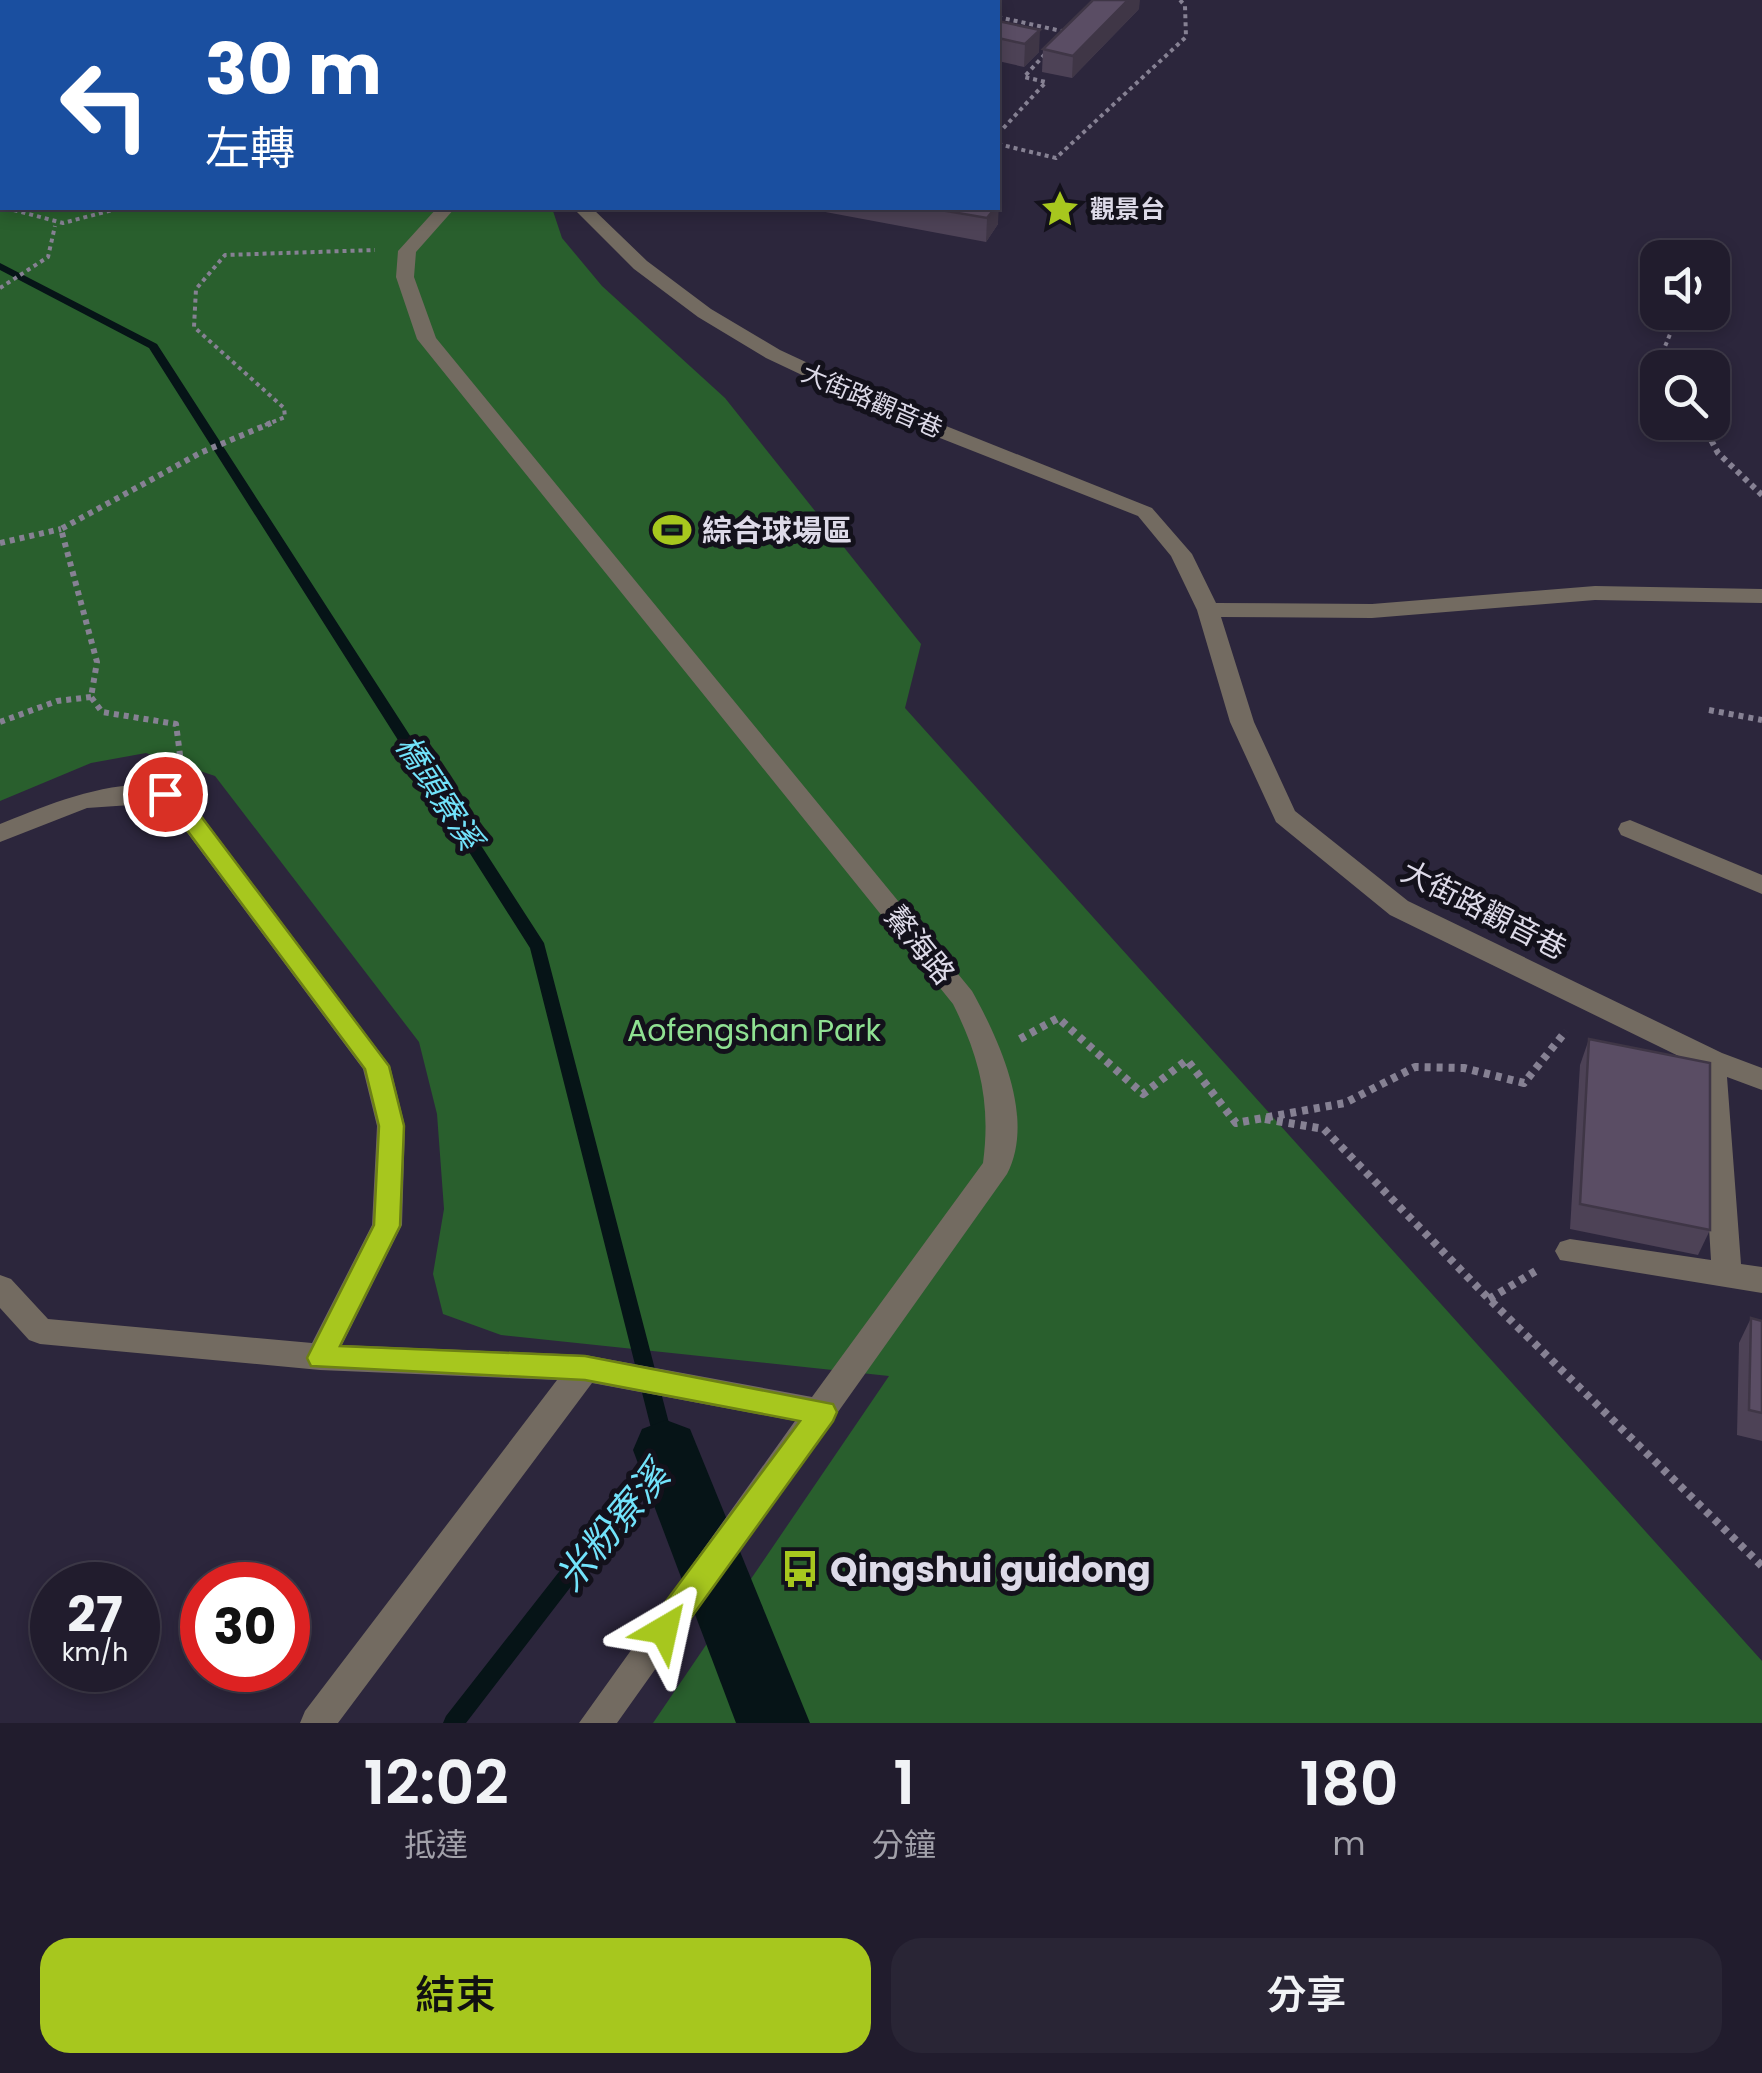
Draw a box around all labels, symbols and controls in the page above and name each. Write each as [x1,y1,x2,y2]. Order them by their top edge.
text: 30 m [205,20,382,119]
icon: left [40,40,170,170]
text: 左轉 [205,117,295,180]
place icon: 觀景台 [1039,188,1081,230]
place label: 觀景台 [1090,192,1165,227]
map controls [1640,240,1730,440]
button: sound [1640,240,1730,330]
button: search [1640,350,1730,440]
street label: 大街路觀音巷 [796,356,948,446]
sports icon: 綜合球場區 [651,509,693,551]
place label: 綜合球場區 [702,509,852,552]
water label: 橋頭寮溪 [385,726,495,861]
pin [123,752,208,837]
icon: arrive [138,767,193,822]
street label: 大街路觀音巷 [1394,850,1574,970]
street label: 鰲海路 [875,896,965,994]
park label: Aofengshan Park [627,1009,882,1052]
water label: 米粉寮溪 [543,1447,684,1601]
place label: Qingshui guidong [830,1545,1151,1594]
bus stop icon: Qingshui guidong [779,1548,821,1590]
speed limit sign: 30 [180,1562,310,1692]
position arrow [612,1578,716,1682]
text: 27 [67,1579,123,1650]
text: km/h [62,1635,128,1670]
text: 12:02 [363,1741,509,1825]
text: 1 [893,1741,915,1825]
text: 180 [1299,1742,1399,1826]
text: m [1333,1821,1365,1866]
text: 抵達 [404,1822,468,1867]
text: 分鐘 [872,1822,936,1867]
button: 結束 [40,1938,871,2053]
button: 分享 [891,1938,1722,2053]

